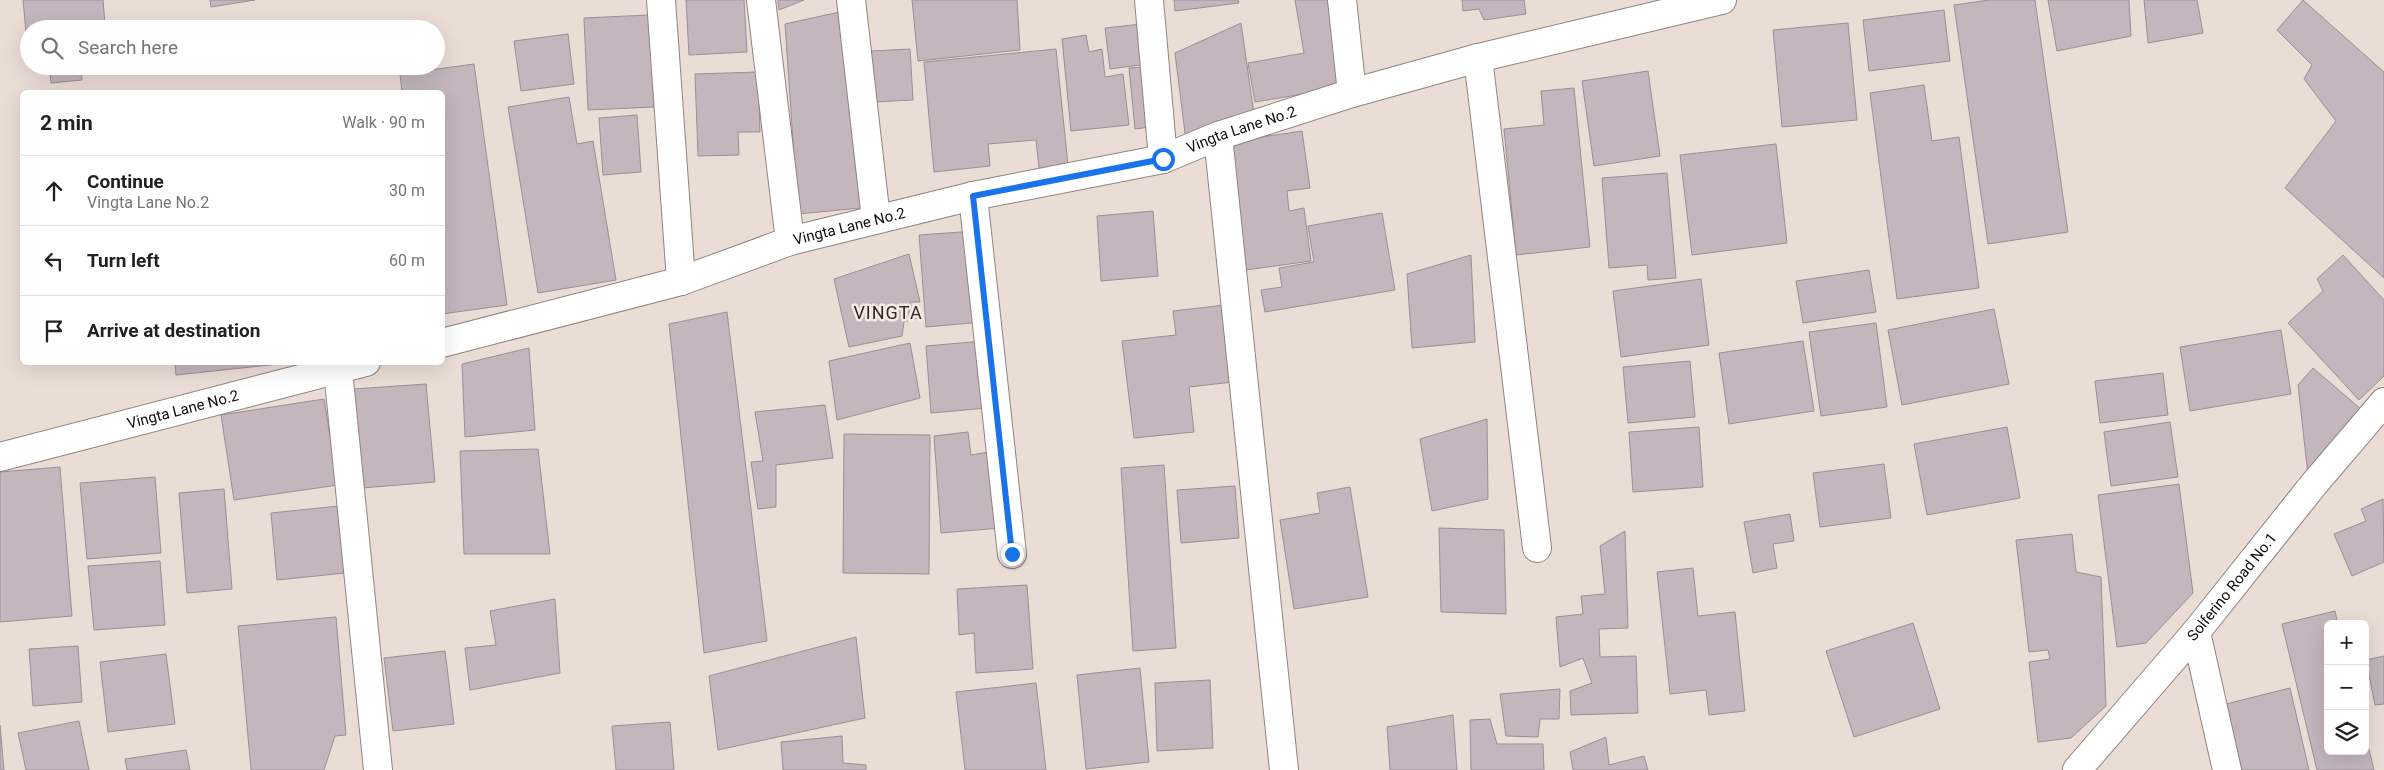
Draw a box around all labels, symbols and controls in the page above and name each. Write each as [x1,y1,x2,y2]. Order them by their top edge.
search box [20,20,445,75]
icon: search [38,34,66,62]
text: Search here [78,36,178,59]
street label: Vingta Lane No.2 [1184,102,1299,157]
text: 2 min [40,111,93,135]
text: Walk · 90 m [342,113,425,132]
route start [1152,148,1175,171]
text: Continue [87,170,164,193]
icon: ahead [40,177,68,205]
text: 30 m [389,181,425,200]
text: Vingta Lane No.2 [87,193,209,212]
street label: Vingta Lane No.2 [791,204,907,249]
icon: left [40,247,68,275]
text: Turn left [87,249,160,272]
text: 60 m [389,251,425,270]
district label: VINGTA [853,302,923,323]
icon: arrive [40,317,68,345]
text: Arrive at destination [87,319,260,342]
street label: Vingta Lane No.2 [125,386,241,433]
street label: Solferino Road No.1 [2183,529,2281,645]
route end [1001,543,1024,566]
map controls [2324,620,2369,755]
button: + [2324,620,2369,665]
button: − [2324,665,2369,710]
button: layers [2324,710,2369,755]

